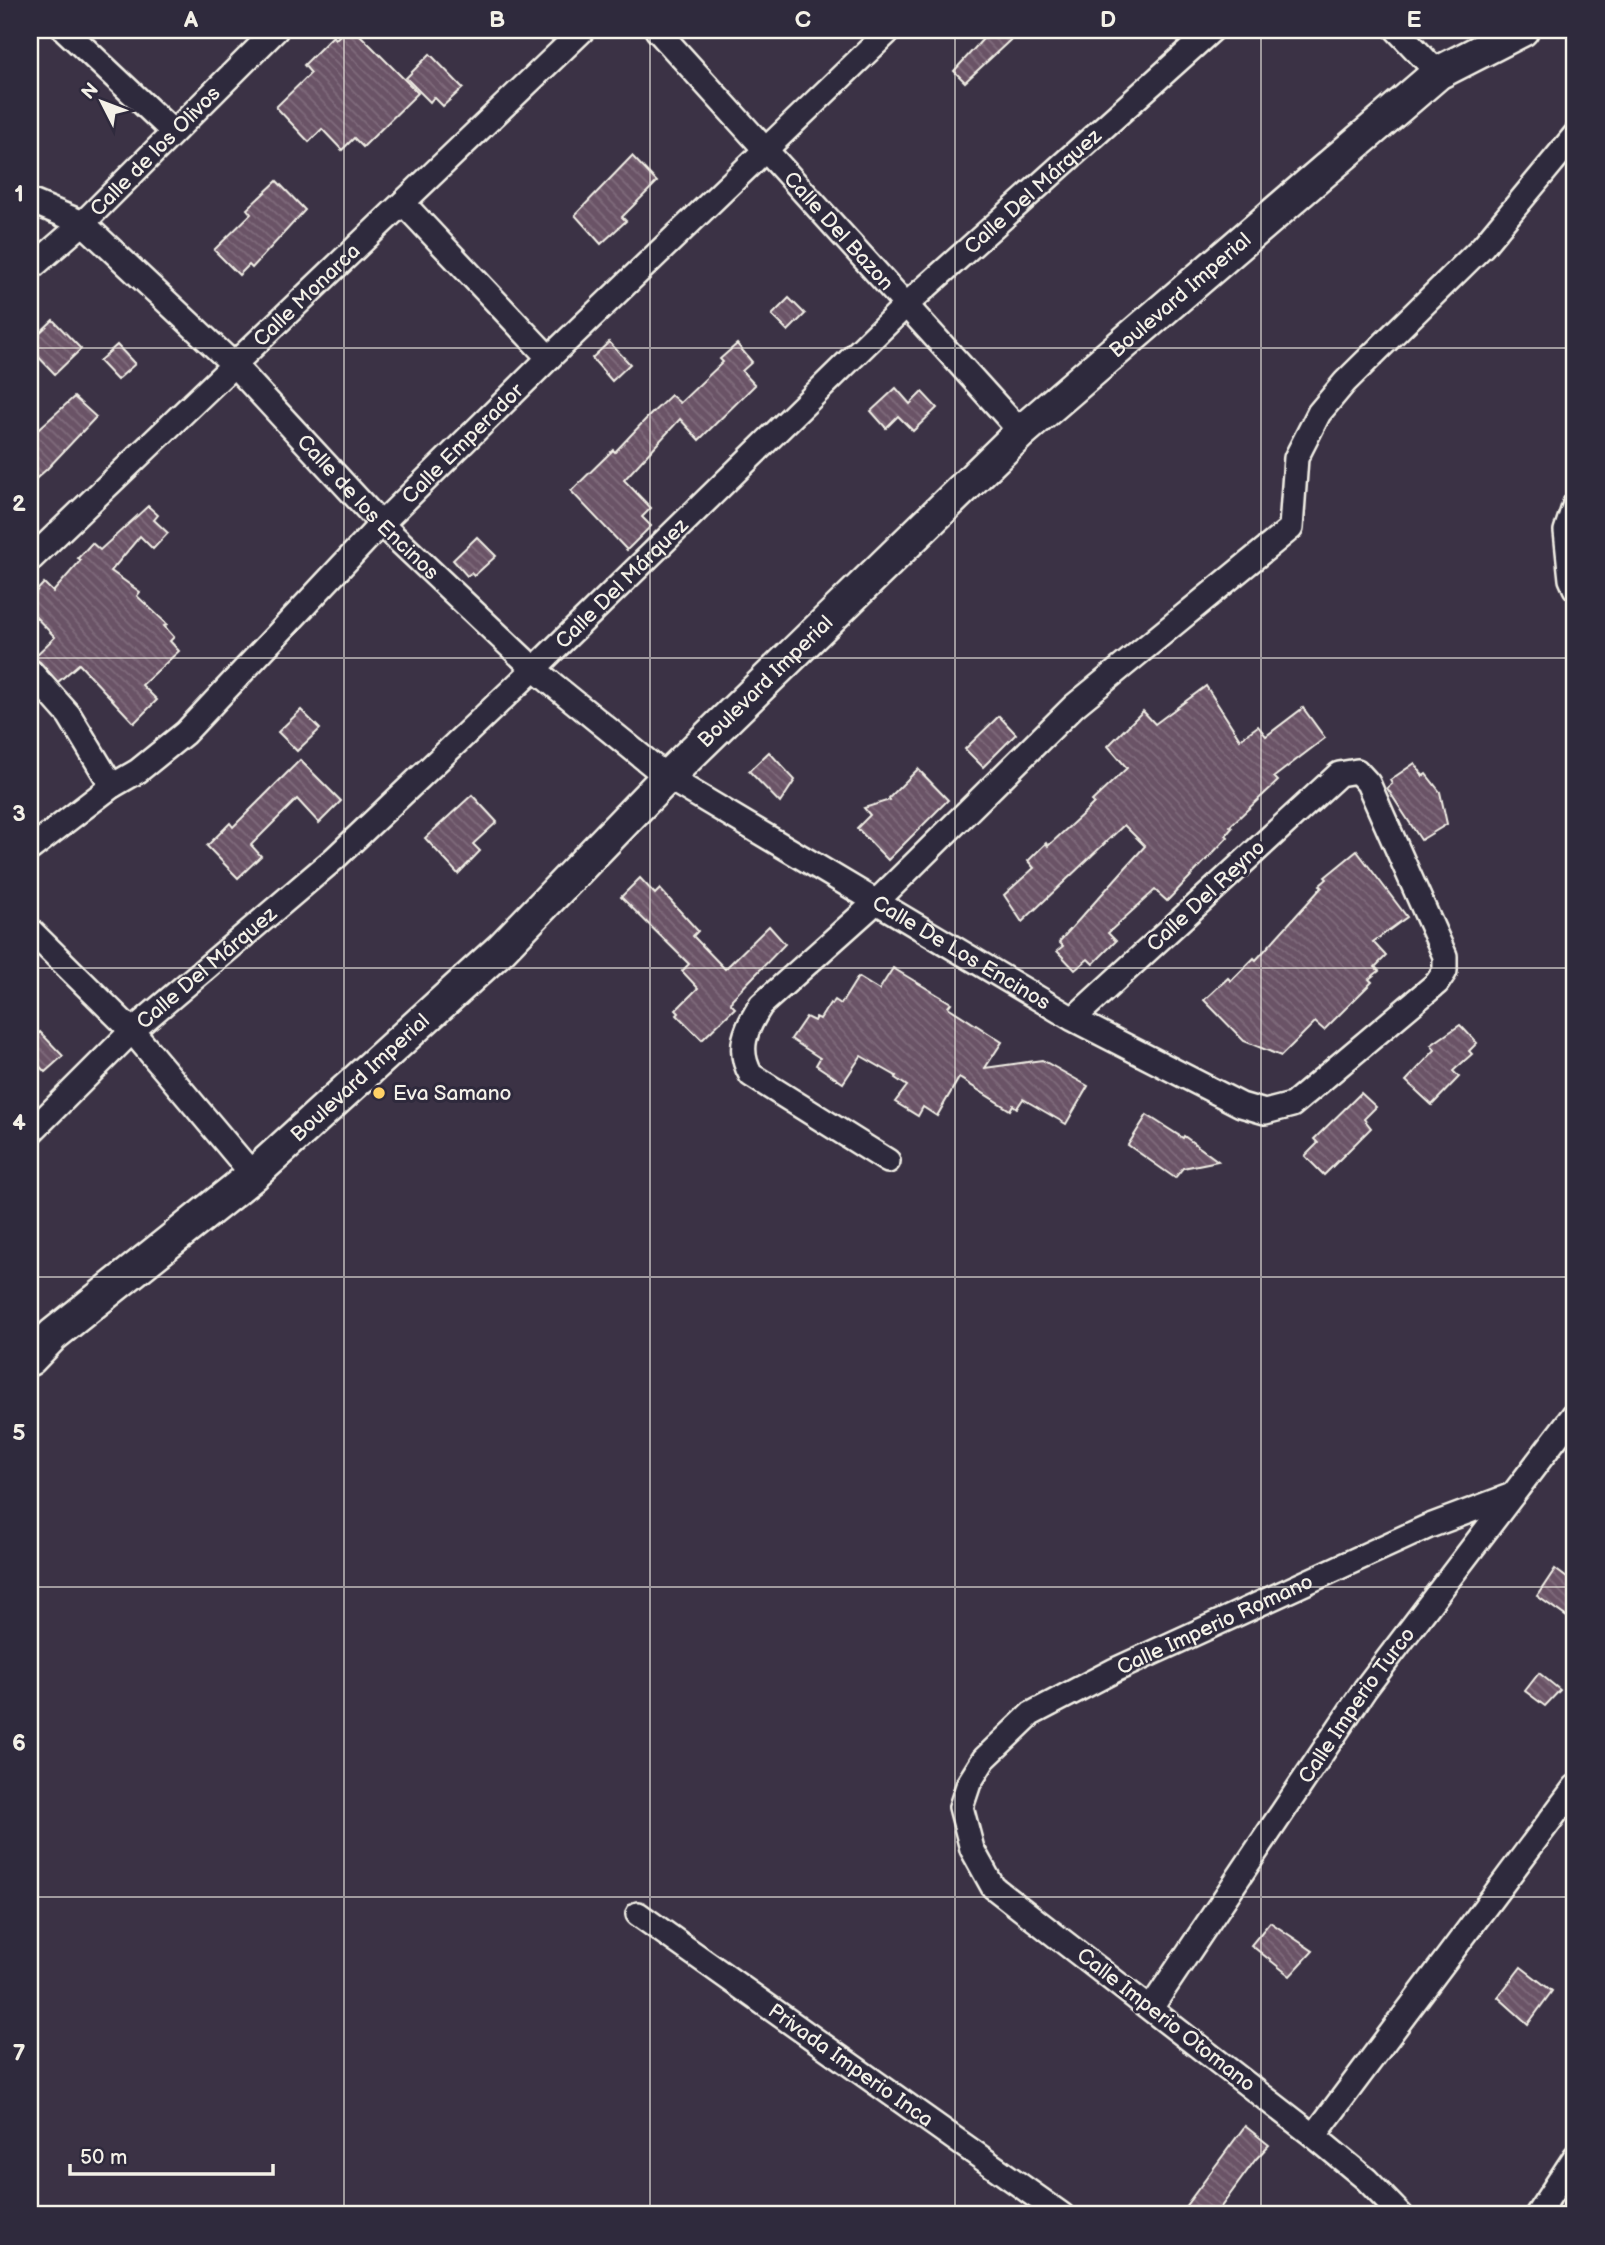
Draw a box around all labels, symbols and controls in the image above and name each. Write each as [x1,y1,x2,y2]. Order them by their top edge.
text: A [183,6,199,34]
text: B [489,6,505,34]
text: C [795,6,811,34]
text: D [1100,6,1116,34]
text: E [1407,6,1422,34]
north arrow [66,66,136,136]
text: N [77,79,104,105]
street label: Calle de los Olivos [85,81,225,221]
street label: Calle Del Márquez [959,123,1107,259]
street label: Calle Del Bazon [779,166,899,296]
text: 1 [14,180,24,208]
street label: Boulevard Imperial [1104,227,1256,363]
street label: Calle Monarca [248,238,365,352]
street label: Calle Emperador [397,378,529,509]
street label: Calle de los Encinos [292,429,444,585]
text: 2 [12,490,26,518]
street label: Calle Del Márquez [550,512,694,654]
street label: Boulevard Imperial [692,610,838,753]
text: 3 [12,800,26,828]
street label: Calle Del Reyno [1142,835,1270,957]
street label: Calle De Los Encinos [868,890,1055,1015]
street label: Calle Del Márquez [131,901,282,1034]
street label: Boulevard Imperial [285,1008,434,1147]
place label: Eva Samano [393,1081,512,1106]
marker: Eva Samano [371,1085,387,1101]
text: 4 [12,1109,26,1137]
text: 5 [12,1419,26,1447]
street label: Calle Imperio Romano [1113,1569,1317,1680]
street label: Calle Imperio Turco [1293,1622,1420,1788]
text: 6 [12,1729,26,1757]
street label: Calle Imperio Otomano [1072,1943,1260,2097]
street label: Privada Imperio Inca [763,1998,938,2132]
text: 7 [13,2039,26,2067]
scale bar [70,2133,273,2177]
text: 50 m [80,2145,127,2170]

